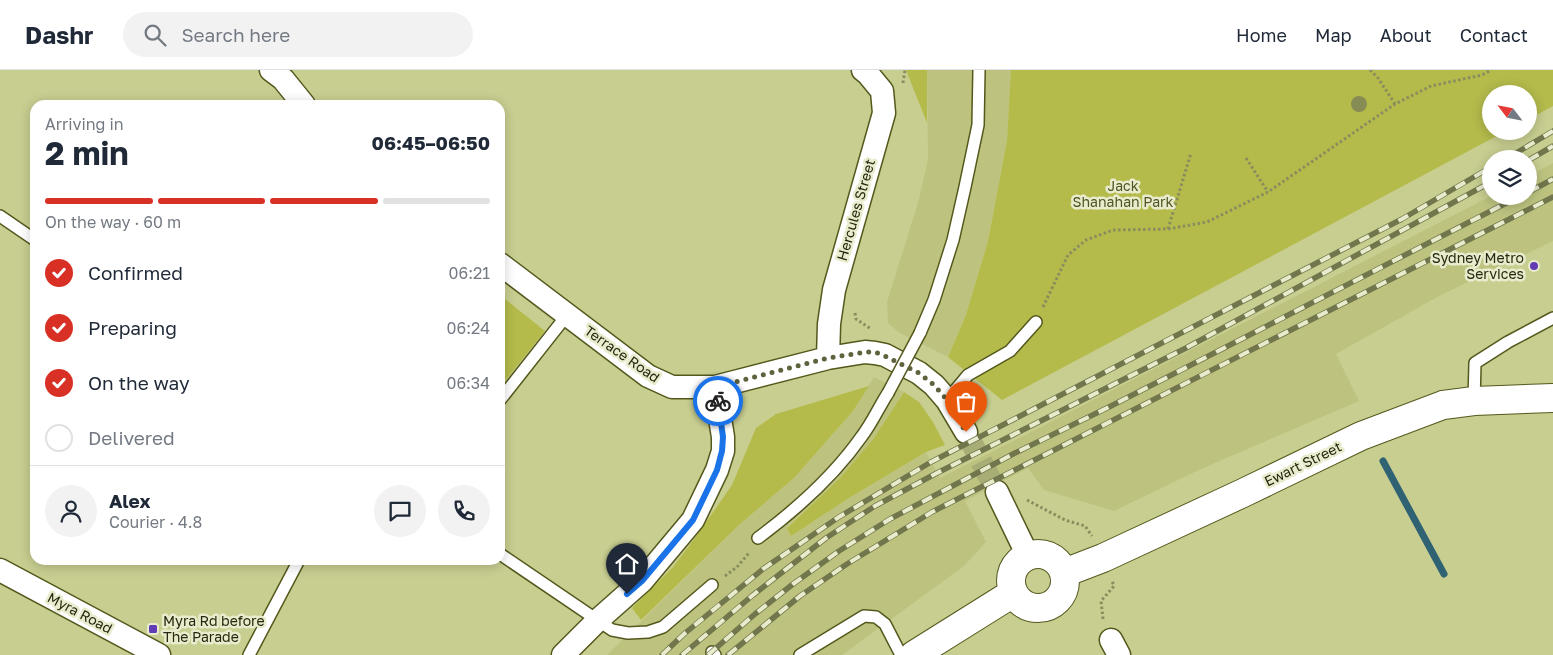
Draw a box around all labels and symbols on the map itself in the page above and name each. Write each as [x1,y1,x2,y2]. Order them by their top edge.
north arrow [1482,85,1538,140]
street label: Hercules Street [833,157,878,263]
park label: Jack Shanahan Park [1073,177,1174,210]
place label: Sydney Metro Services [1432,249,1524,282]
marker: Sydney Metro Services [1528,260,1540,272]
street label: Terrace Road [581,321,663,386]
courier [693,376,743,426]
pin [945,381,987,432]
street label: Ewart Street [1261,438,1344,490]
pin [606,543,648,594]
street label: Myra Road [45,588,116,637]
place label: Myra Rd before The Parade [163,612,265,645]
marker: Myra Rd before The Parade [147,623,159,635]

